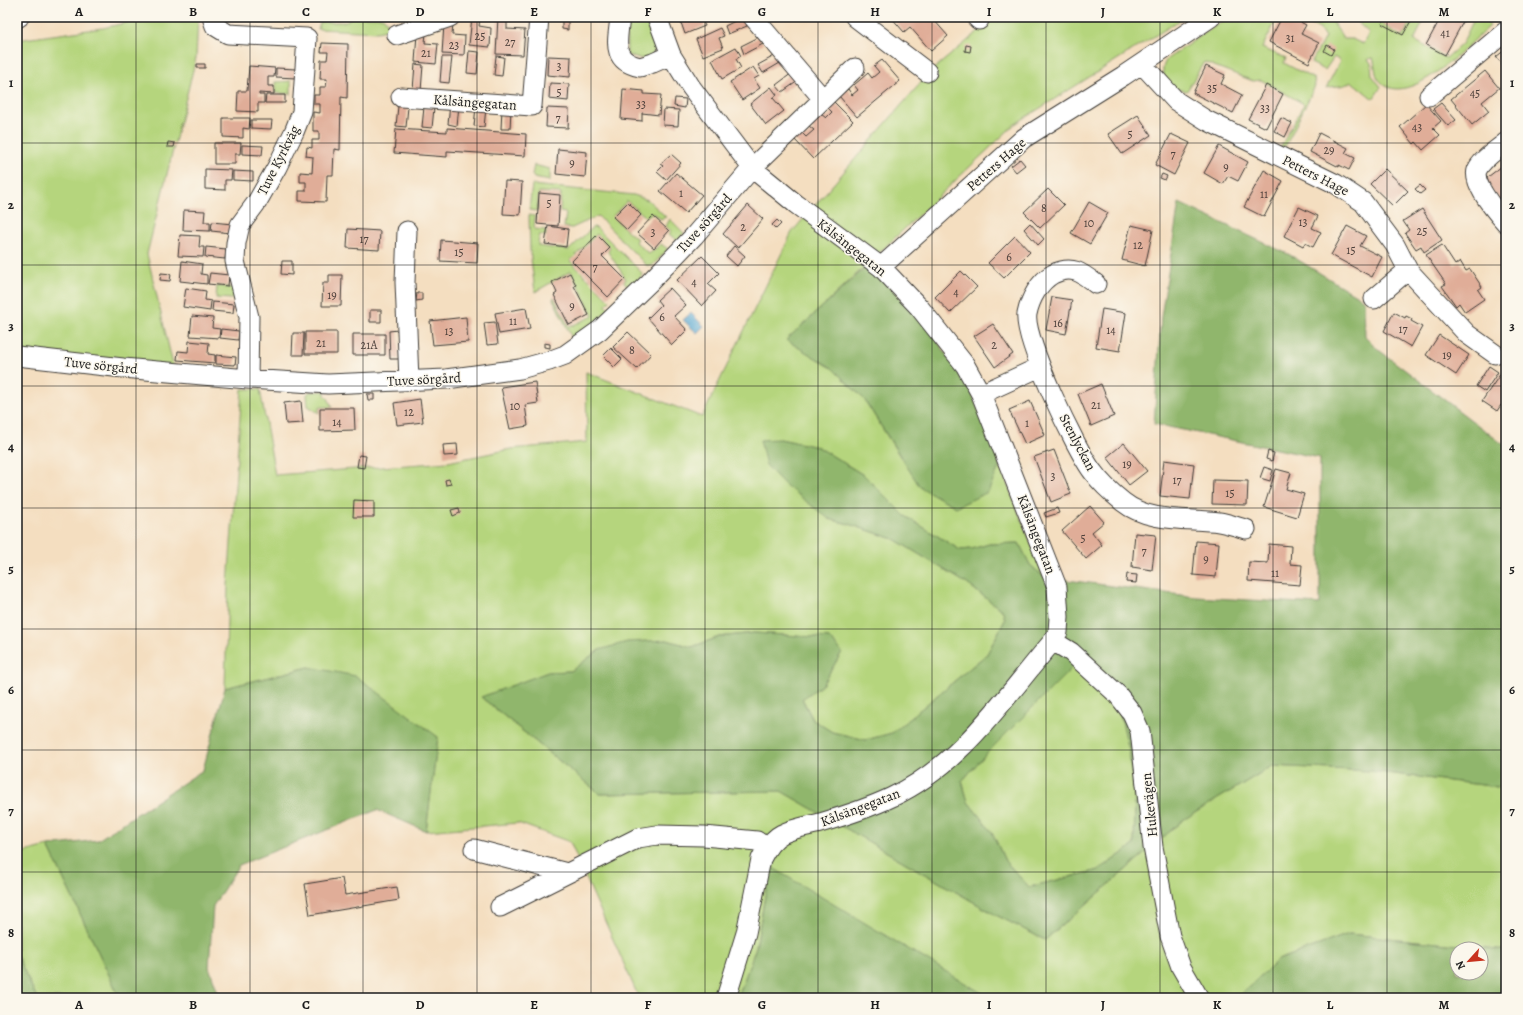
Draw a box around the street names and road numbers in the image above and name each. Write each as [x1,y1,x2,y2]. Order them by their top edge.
street label: Kålsängegatan [433,90,518,115]
street label: Tuve Kyrkväg [253,122,304,199]
street label: Petters Hage [963,133,1030,195]
street label: Petters Hage [1279,150,1352,200]
street label: Tuve sörgård [673,189,736,257]
street label: Kålsängegatan [813,214,891,281]
street label: Tuve sörgård [63,352,139,379]
street label: Tuve sörgård [387,368,462,391]
street label: Stenlyckan [1055,410,1101,474]
street label: Kålsängegatan [1013,492,1061,577]
street label: Hukevägen [1137,772,1162,838]
street label: Kålsängegatan [818,783,903,831]

